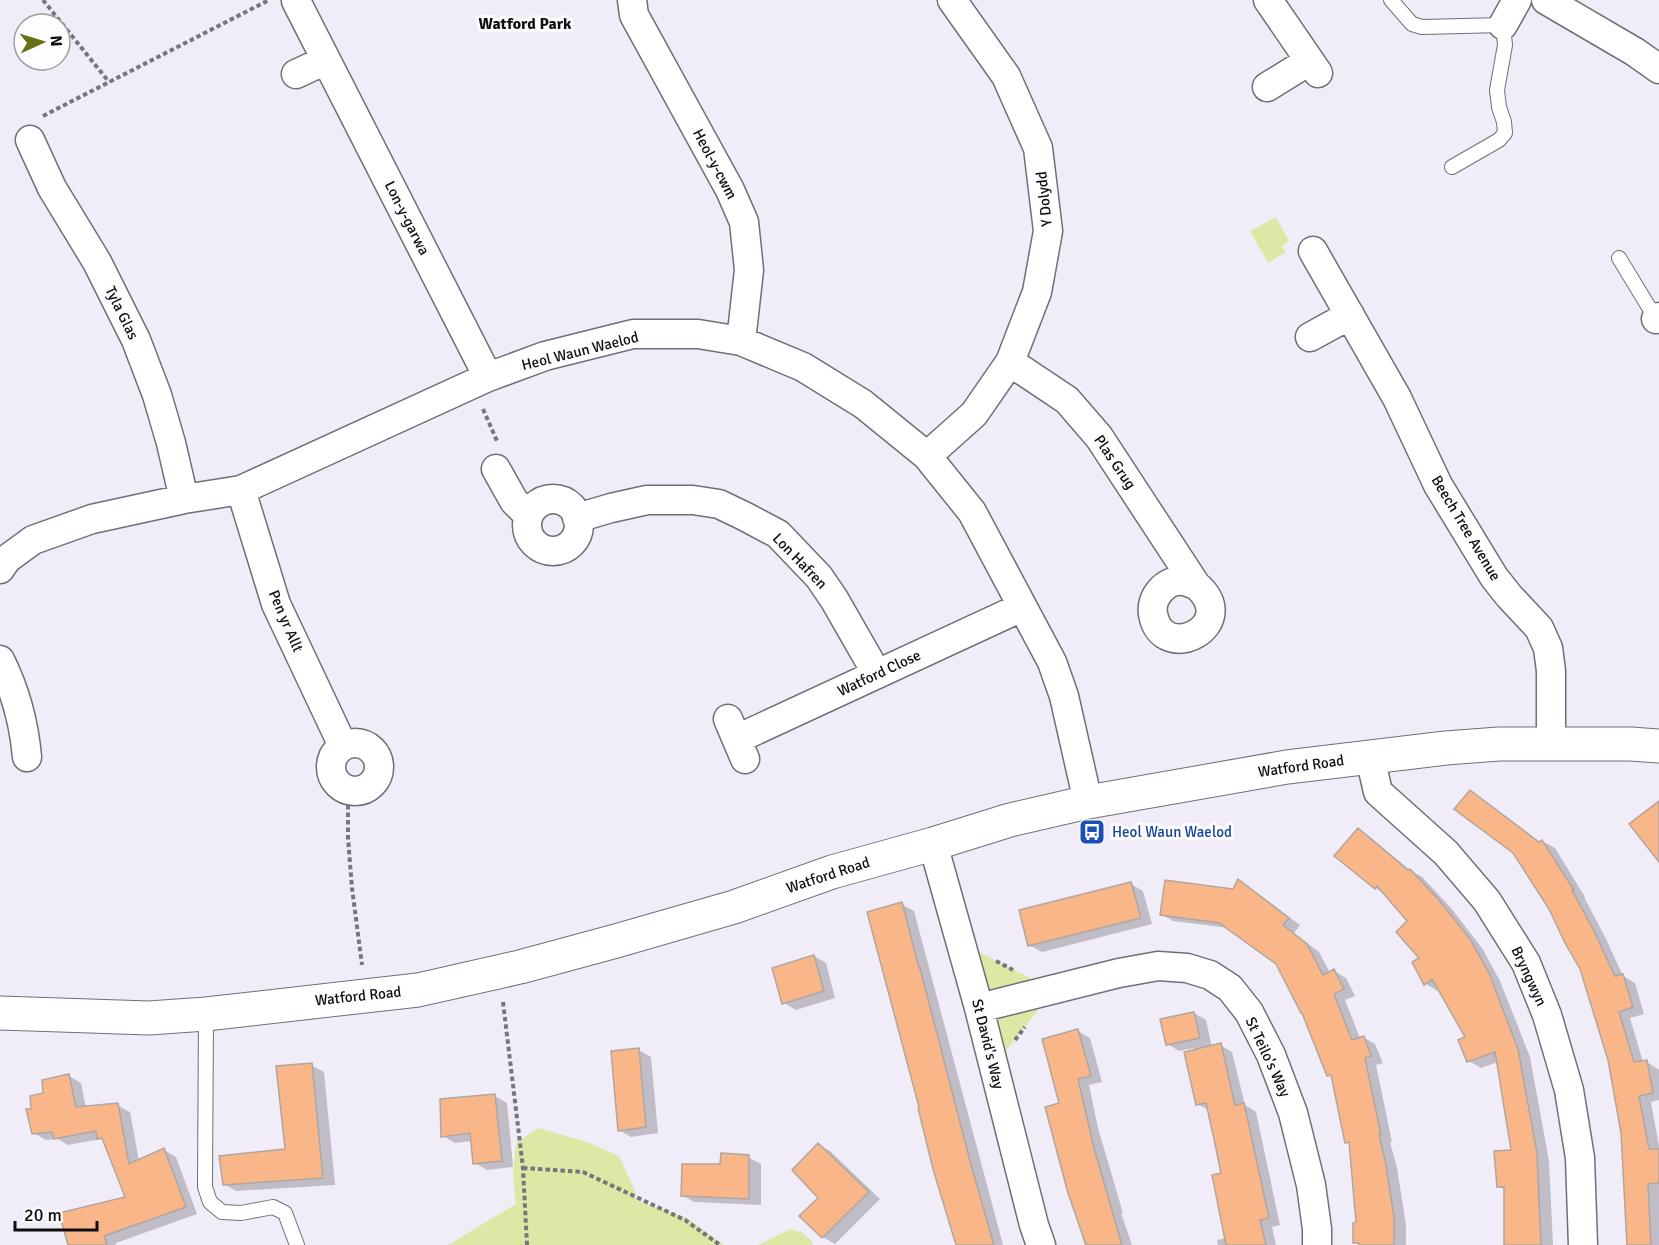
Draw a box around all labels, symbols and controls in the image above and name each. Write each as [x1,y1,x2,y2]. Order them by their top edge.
north arrow [12,12,72,72]
district label: Watford Park [479,14,572,34]
text: N [46,35,66,47]
street label: Heol-y-cwm [689,126,741,202]
street label: Y Dolydd [1032,170,1056,227]
street label: Lon-y-garwa [381,178,433,258]
street label: Tyla Glas [101,283,143,343]
street label: Heol Waun Waelod [520,328,640,374]
street label: Plas Grug [1090,431,1140,493]
street label: Beech Tree Avenue [1427,472,1505,584]
street label: Lon Hafren [769,529,831,593]
street label: Pen yr Allt [265,587,307,655]
street label: Watford Close [835,646,923,700]
street label: Watford Road [1257,751,1345,781]
bus stop icon: Heol Waun Waelod [1077,817,1107,847]
place label: Heol Waun Waelod [1112,823,1232,841]
street label: Watford Road [784,853,872,897]
street label: Bryngwyn [1507,943,1551,1009]
street label: Watford Road [314,983,402,1009]
street label: St David's Way [968,997,1008,1091]
street label: St Teilo's Way [1242,1014,1294,1100]
scale bar [15,1194,98,1232]
text: 20 m [24,1204,62,1226]

